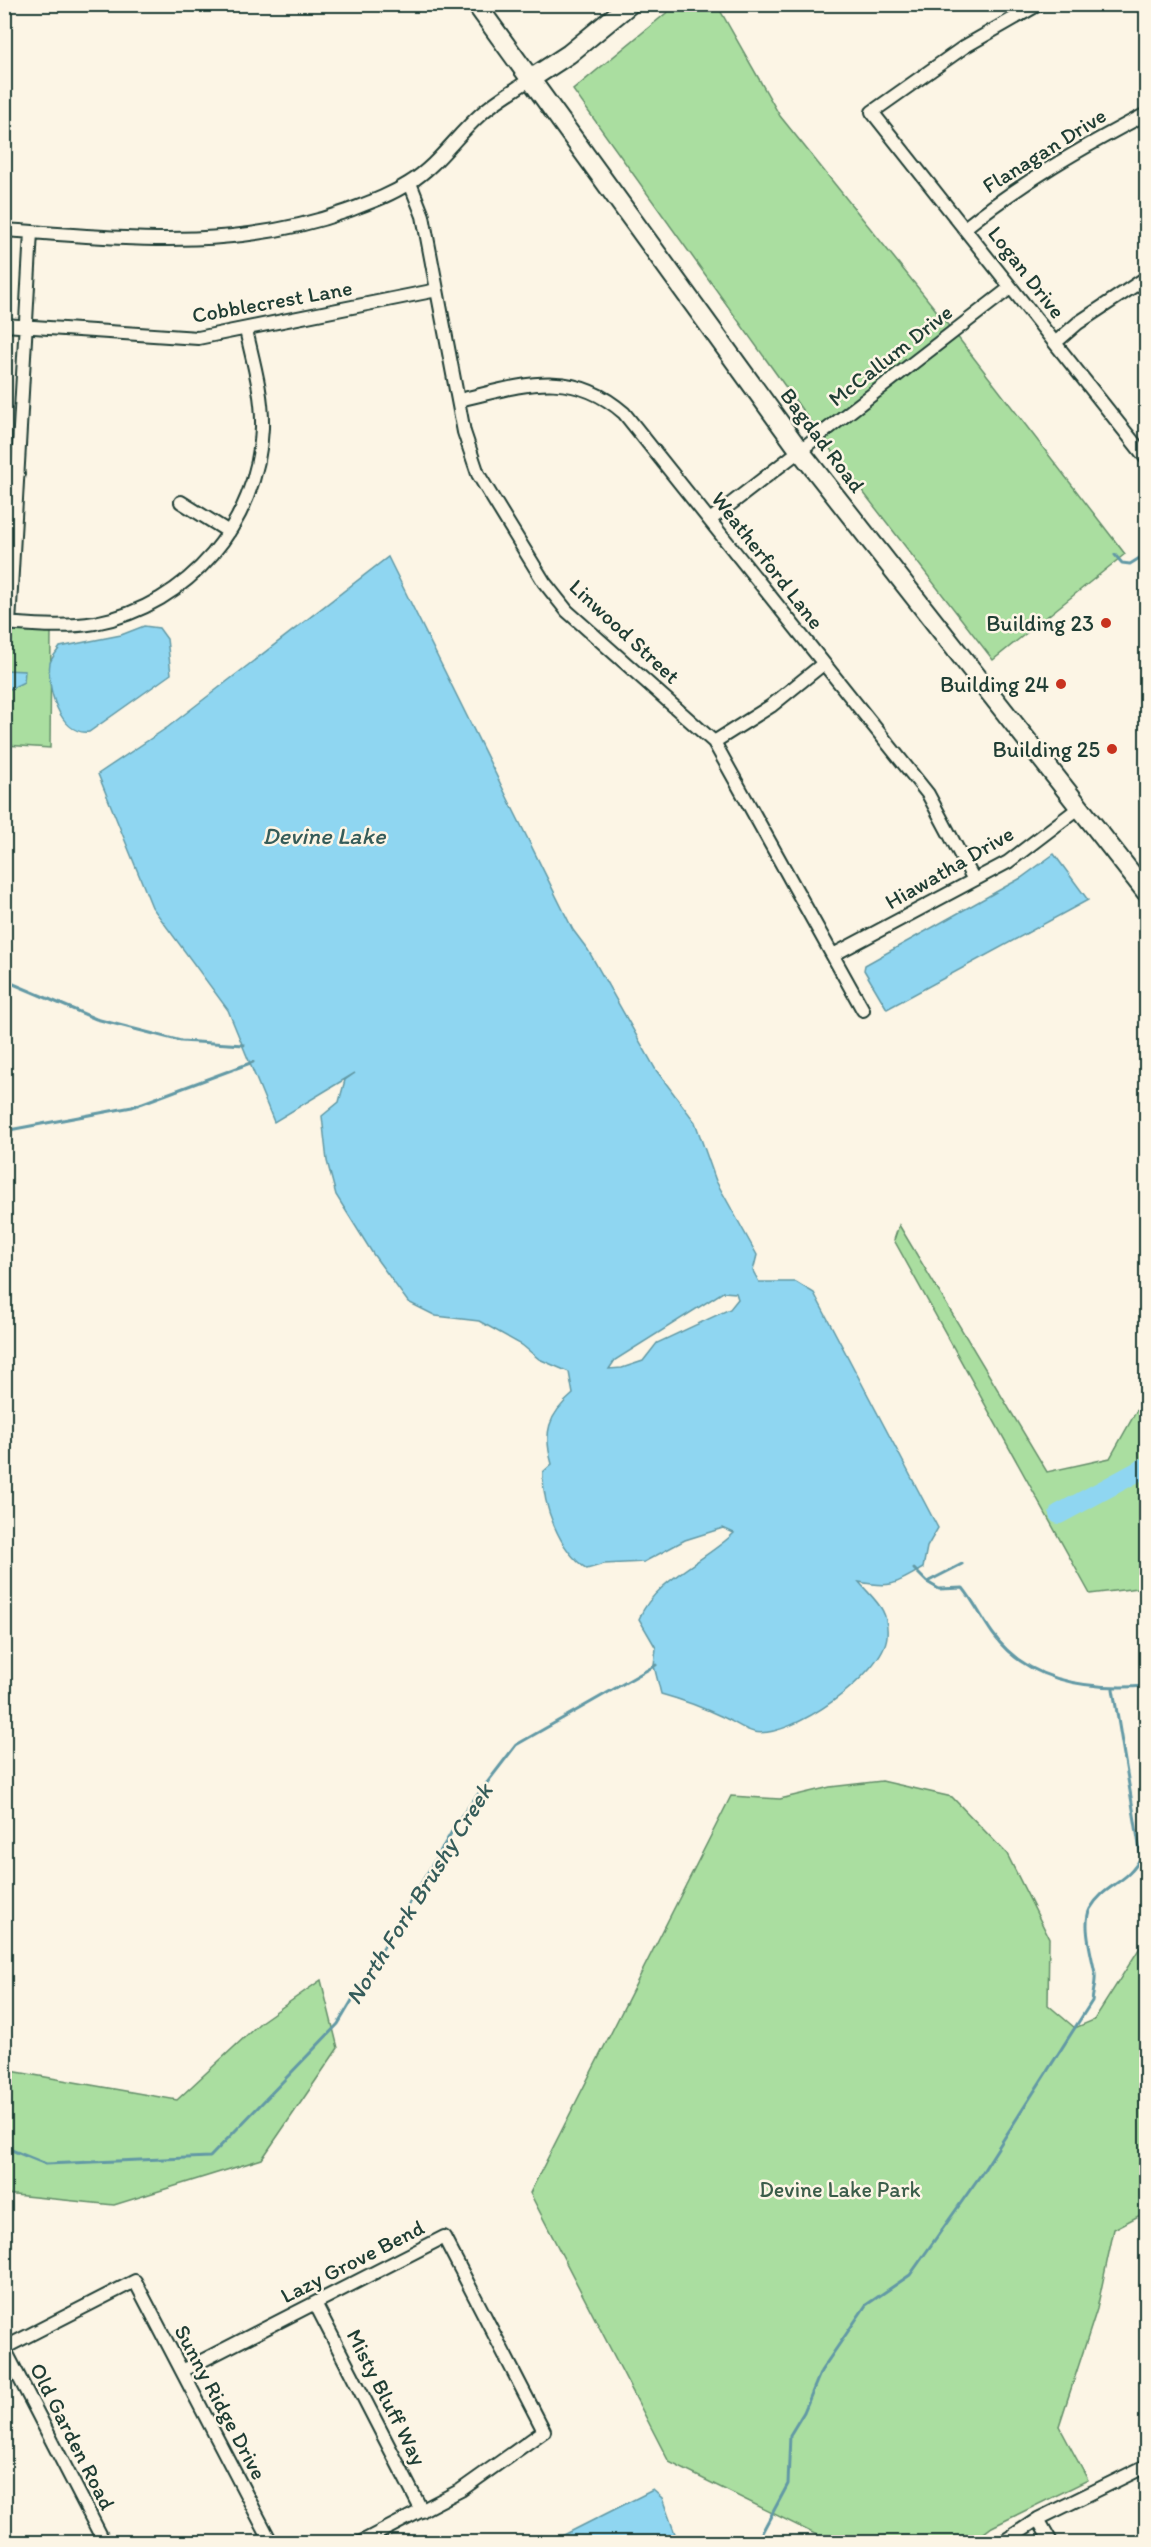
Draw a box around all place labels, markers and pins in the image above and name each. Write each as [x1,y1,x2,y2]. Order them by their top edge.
place label: Building 23 [986,610,1094,637]
marker: Building 23 [1099,616,1113,630]
place label: Building 24 [940,671,1049,698]
marker: Building 24 [1054,677,1068,691]
place label: Building 25 [993,736,1100,763]
marker: Building 25 [1105,742,1119,756]

